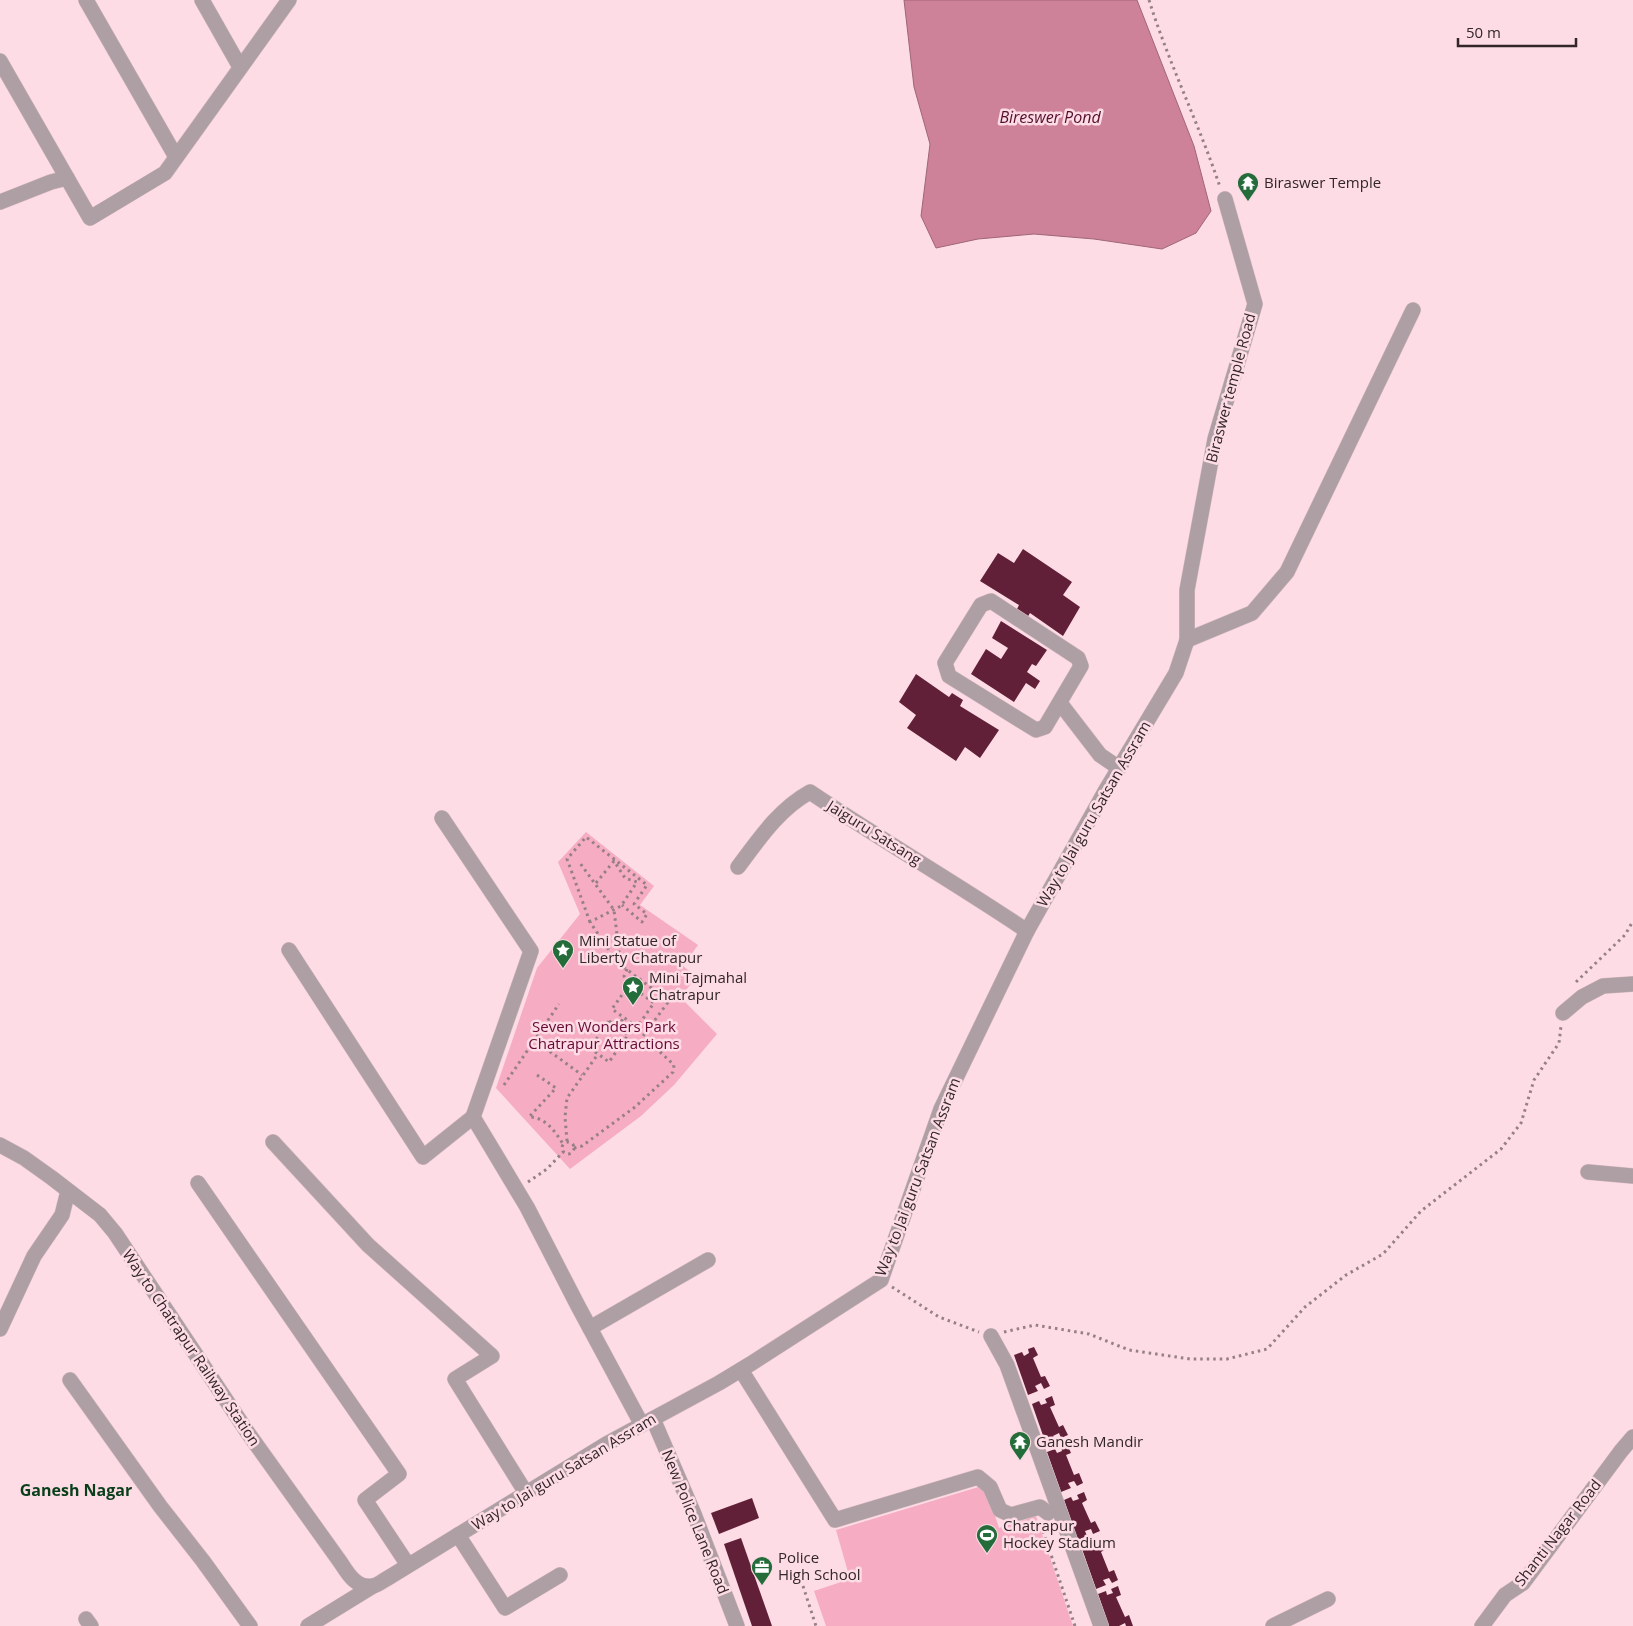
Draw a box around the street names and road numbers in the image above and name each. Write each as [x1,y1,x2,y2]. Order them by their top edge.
street label: Biraswer temple Road [1200,311,1260,465]
street label: Way to Jai guru Satsan Assram [1032,717,1155,910]
street label: Jaiguru Satsang [822,794,925,869]
street label: Way to Jai guru Satsan Assram [870,1075,964,1279]
street label: Way to Chatrapur Railway Station [118,1245,265,1450]
street label: Way to Jai guru Satsan Assram [468,1408,659,1534]
street label: New Police Lane Road [658,1447,734,1597]
street label: Shanti Nagar Road [1509,1475,1605,1590]

